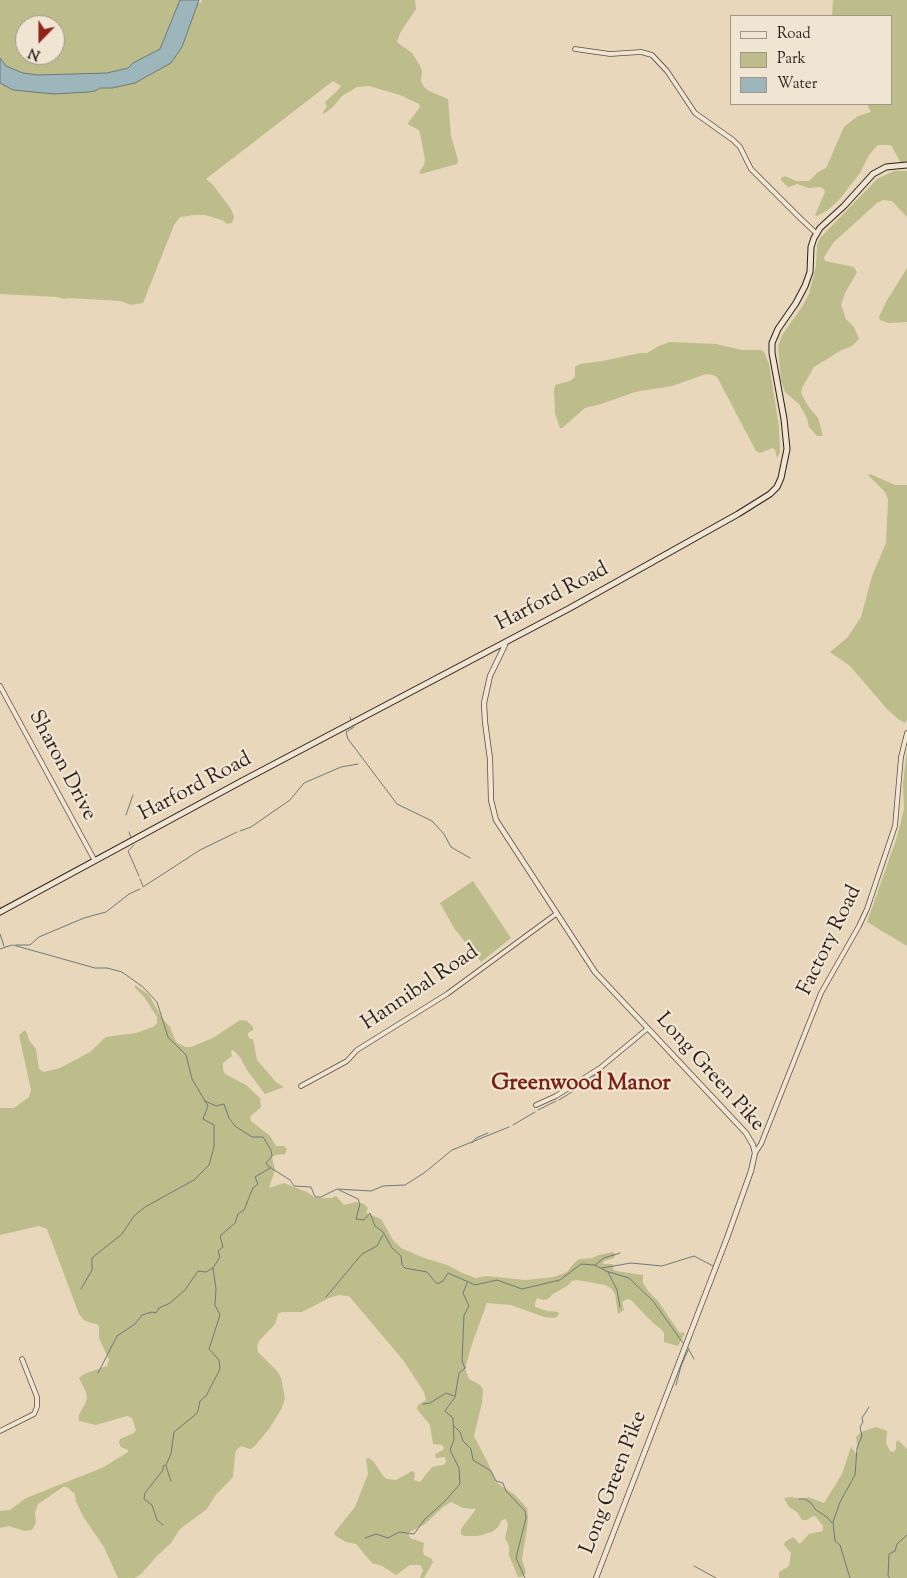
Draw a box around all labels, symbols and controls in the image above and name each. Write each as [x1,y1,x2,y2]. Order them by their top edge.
north arrow [15,15,65,65]
legend [730,15,892,105]
text: Road [777,24,811,45]
text: N [26,42,44,64]
text: Park [777,49,806,70]
text: Water [777,74,817,95]
street label: Harford Road [493,558,613,638]
street label: Sharon Drive [21,707,101,825]
street label: Harford Road [136,748,256,828]
street label: Factory Road [794,882,868,1000]
street label: Hannibal Road [358,941,484,1037]
street label: Long Green Pike [649,1008,769,1138]
district label: Greenwood Manor [491,1072,671,1098]
street label: Long Green Pike [576,1408,654,1558]

